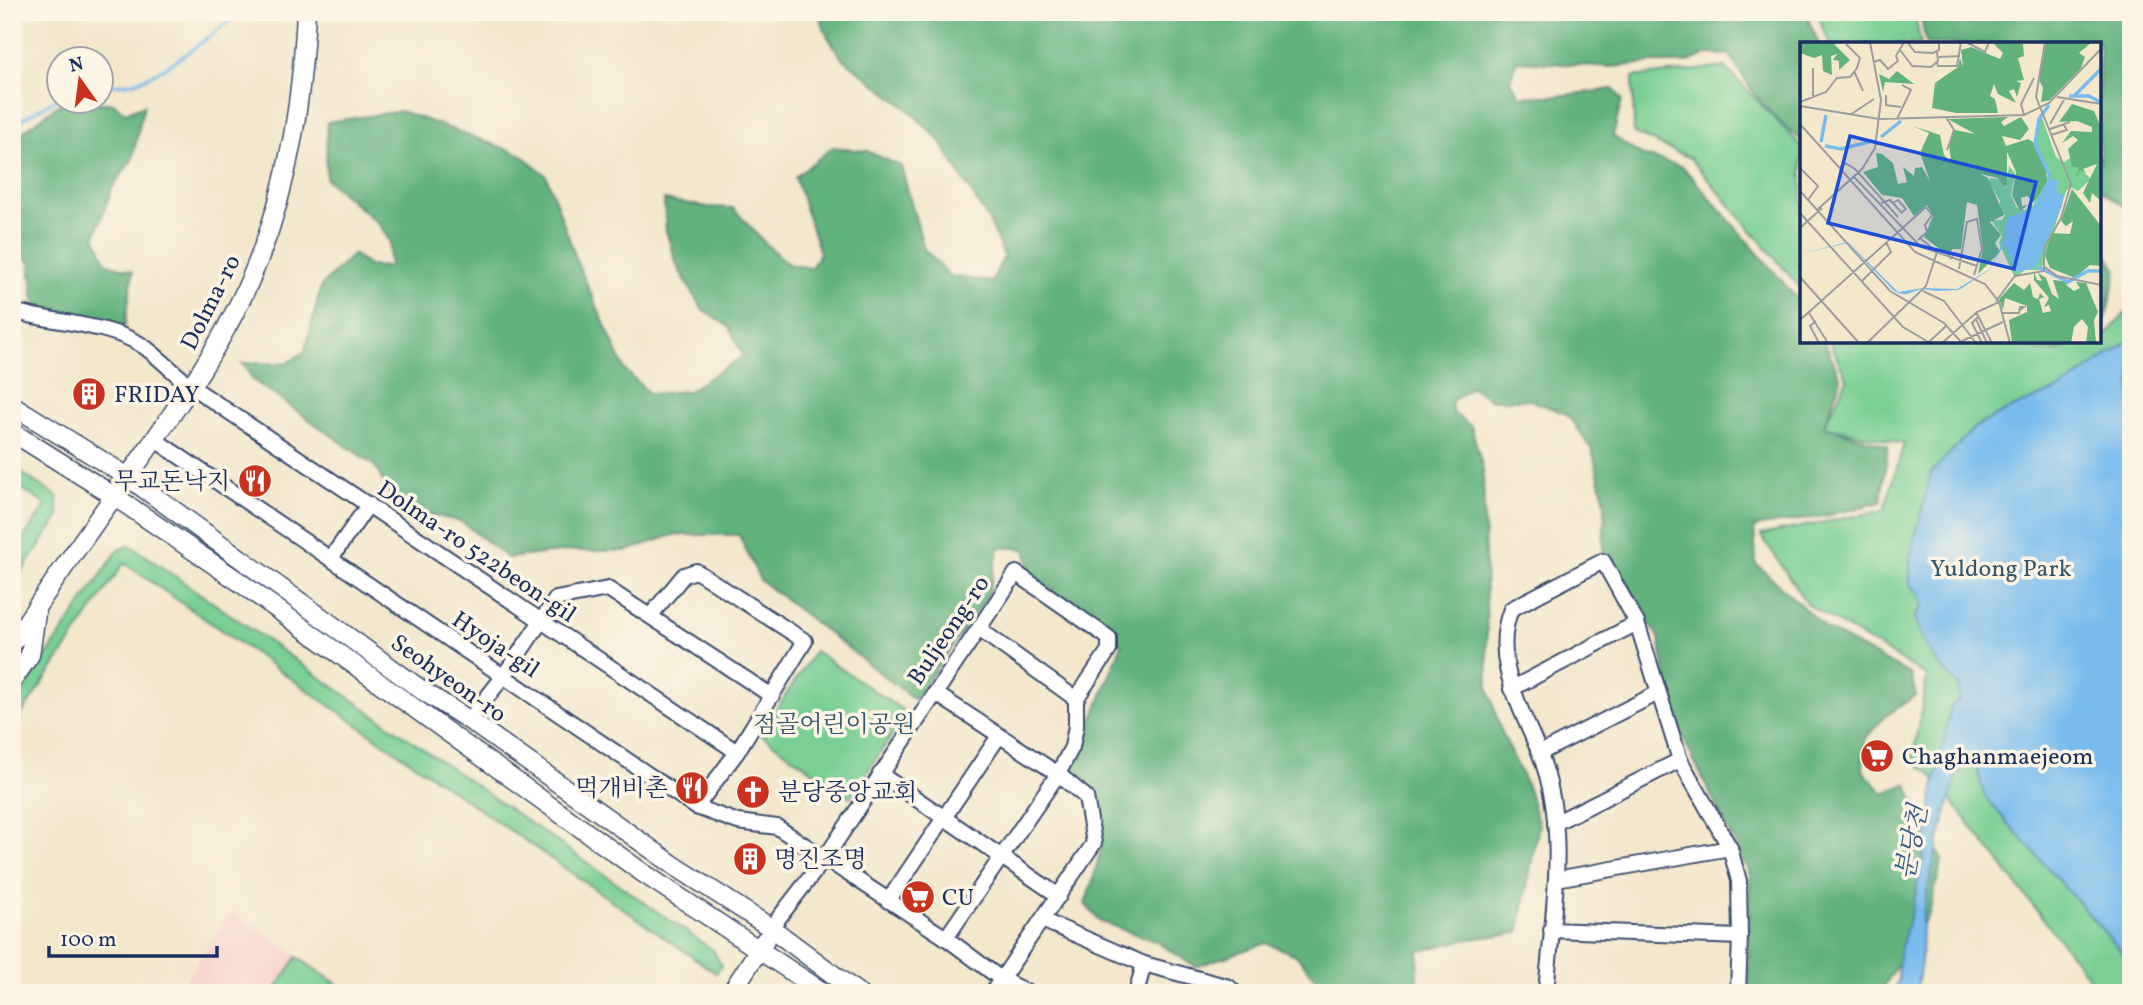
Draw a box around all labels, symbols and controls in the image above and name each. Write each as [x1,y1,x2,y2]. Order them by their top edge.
inset map [1800,42,2101,343]
north arrow [46,46,116,116]
text: N [67,51,86,80]
street label: Dolma-ro [173,249,250,357]
building icon: FRIDAY [70,375,108,413]
place label: FRIDAY [114,379,200,413]
restaurant icon: 무교돈낙지 [236,462,274,500]
place label: 무교돈낙지 [114,466,230,500]
street label: Dolma-ro 522beon-gil [369,473,582,632]
park label: Yuldong Park [1930,553,2072,587]
street label: Buljeong-ro [900,569,999,693]
street label: Hyoja-gil [444,604,545,687]
street label: Seohyeon-ro [383,627,513,732]
park label: 점골어린이공원 [753,709,915,743]
supermarket icon: Chaghanmaejeom [1858,737,1896,775]
place label: Chaghanmaejeom [1902,741,2094,775]
restaurant icon: 먹개비촌 [673,769,711,807]
place label: 먹개비촌 [575,773,668,807]
church icon: 분당중앙교회 [734,773,772,811]
place label: 분당중앙교회 [778,777,917,811]
water label: 분당천 [1888,800,1938,883]
building icon: 명진조명 [731,840,769,878]
place label: 명진조명 [774,844,867,878]
supermarket icon: CU [899,878,937,916]
place label: CU [942,882,974,916]
scale bar [49,914,217,958]
text: 100 m [60,926,117,955]

